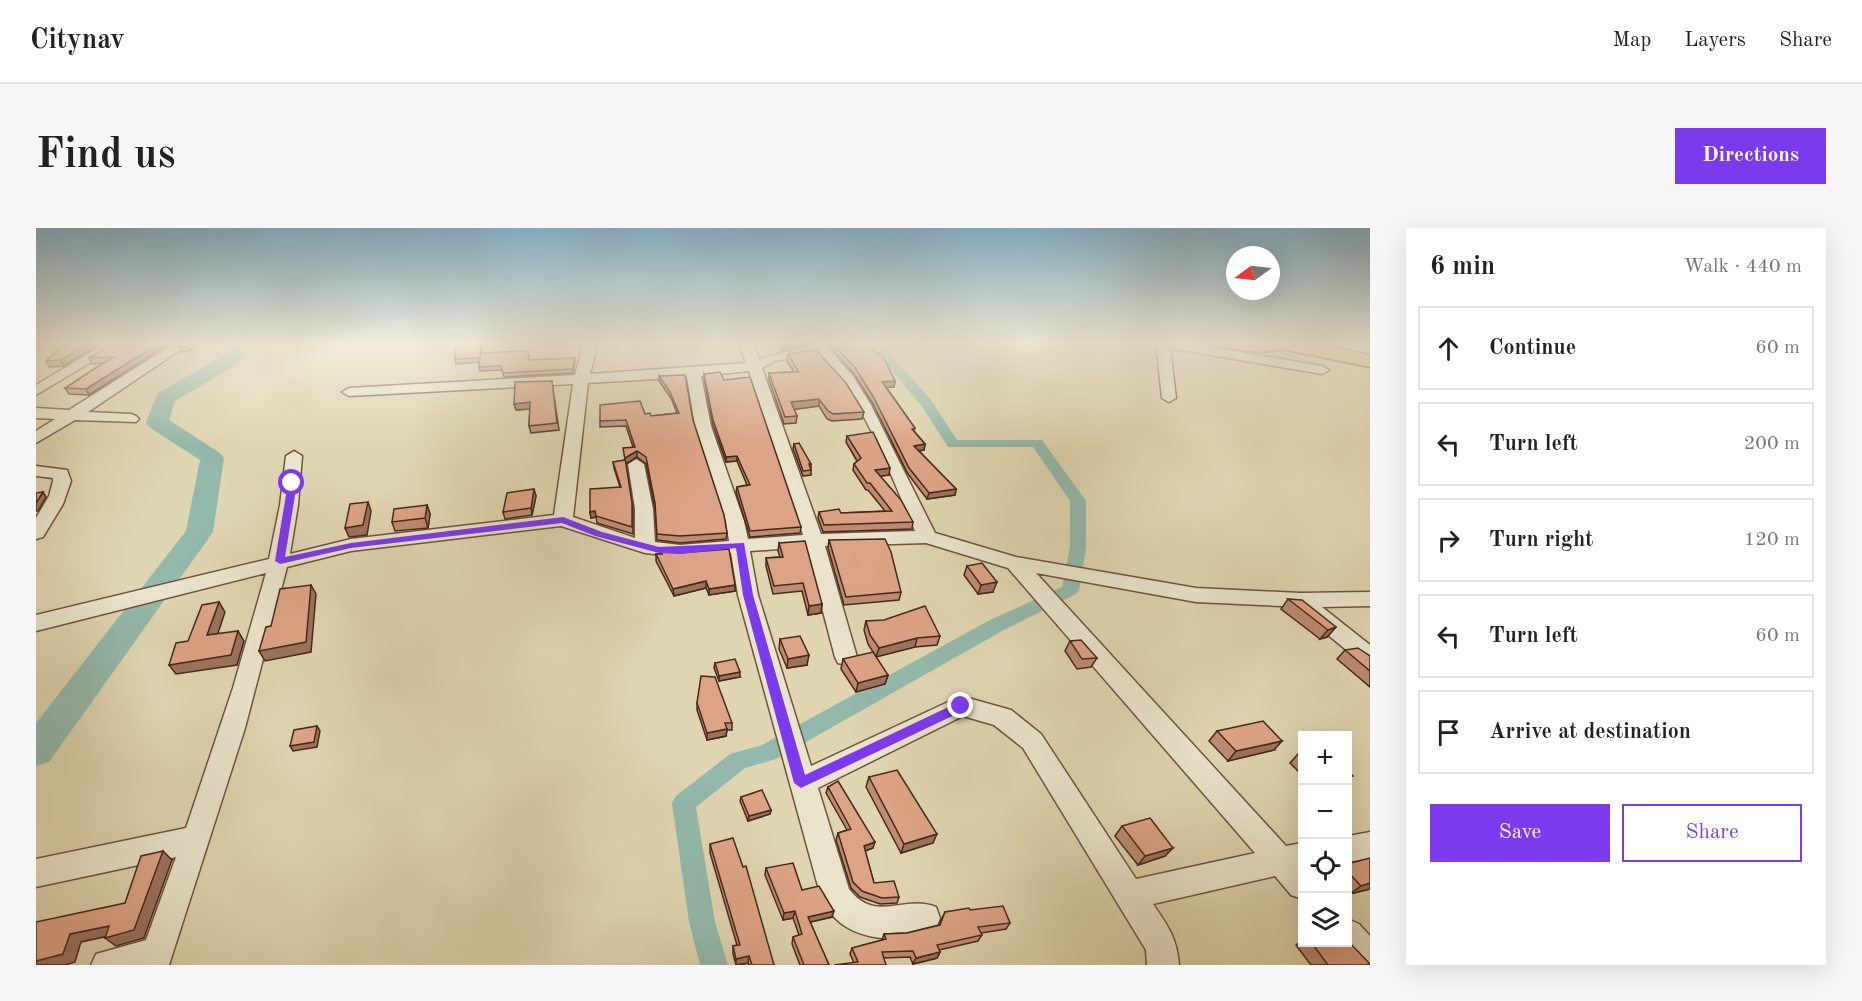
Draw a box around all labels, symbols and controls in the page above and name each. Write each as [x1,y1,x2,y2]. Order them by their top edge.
text: Citynav [30,27,125,55]
text: Map [1612,30,1651,51]
text: Layers [1684,30,1746,51]
text: Share [1779,30,1832,51]
button: Directions [1675,128,1826,184]
text: Find us [36,135,175,177]
north arrow [1226,246,1280,300]
text: 6 min [1430,254,1495,280]
text: Walk · 440 m [1683,257,1802,277]
icon: ahead [1432,332,1465,365]
text: Continue [1489,337,1576,359]
text: 60 m [1755,338,1800,358]
icon: left [1432,428,1465,461]
text: Turn left [1489,433,1578,455]
text: 200 m [1744,434,1800,454]
route start [278,469,304,495]
icon: right [1432,524,1465,557]
text: Turn right [1489,529,1593,551]
text: 120 m [1744,530,1800,550]
icon: left [1432,620,1465,653]
text: Turn left [1489,625,1578,647]
text: 60 m [1755,626,1800,646]
route end [947,692,973,718]
icon: arrive [1432,716,1465,749]
text: Arrive at destination [1489,721,1691,743]
map controls [1298,731,1352,947]
button: + [1298,731,1352,785]
button: − [1298,785,1352,839]
button: Save [1430,804,1610,862]
button: Share [1622,804,1802,862]
button: locate [1298,839,1352,893]
button: layers [1298,893,1352,947]

